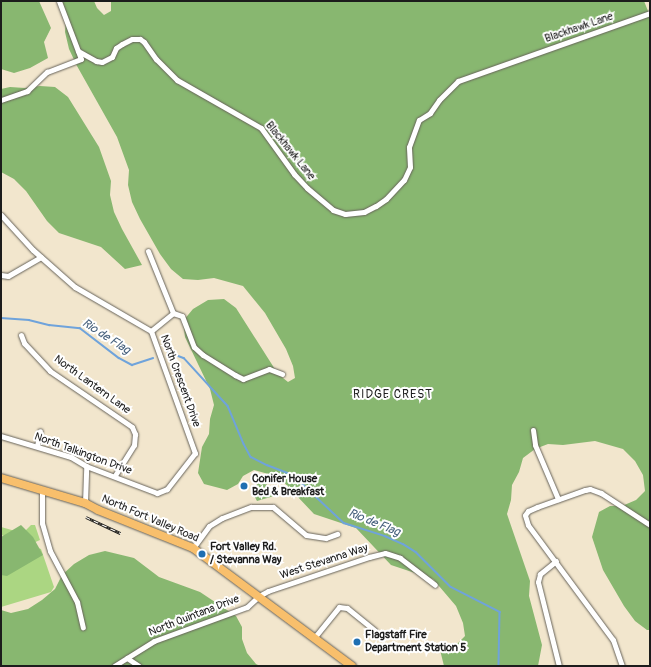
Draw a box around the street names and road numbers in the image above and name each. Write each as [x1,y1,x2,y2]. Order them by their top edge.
street label: Blackhawk Lane [543,10,615,46]
street label: Blackhawk Lane [262,119,318,183]
street label: North Crescent Drive [157,333,203,429]
street label: North Lantern Lane [51,353,133,417]
street label: North Talkington Drive [32,430,134,478]
street label: North Fort Valley Road [99,493,201,545]
street label: West Stevanna Way [278,542,370,582]
street label: North Quintana Drive [147,593,241,639]

